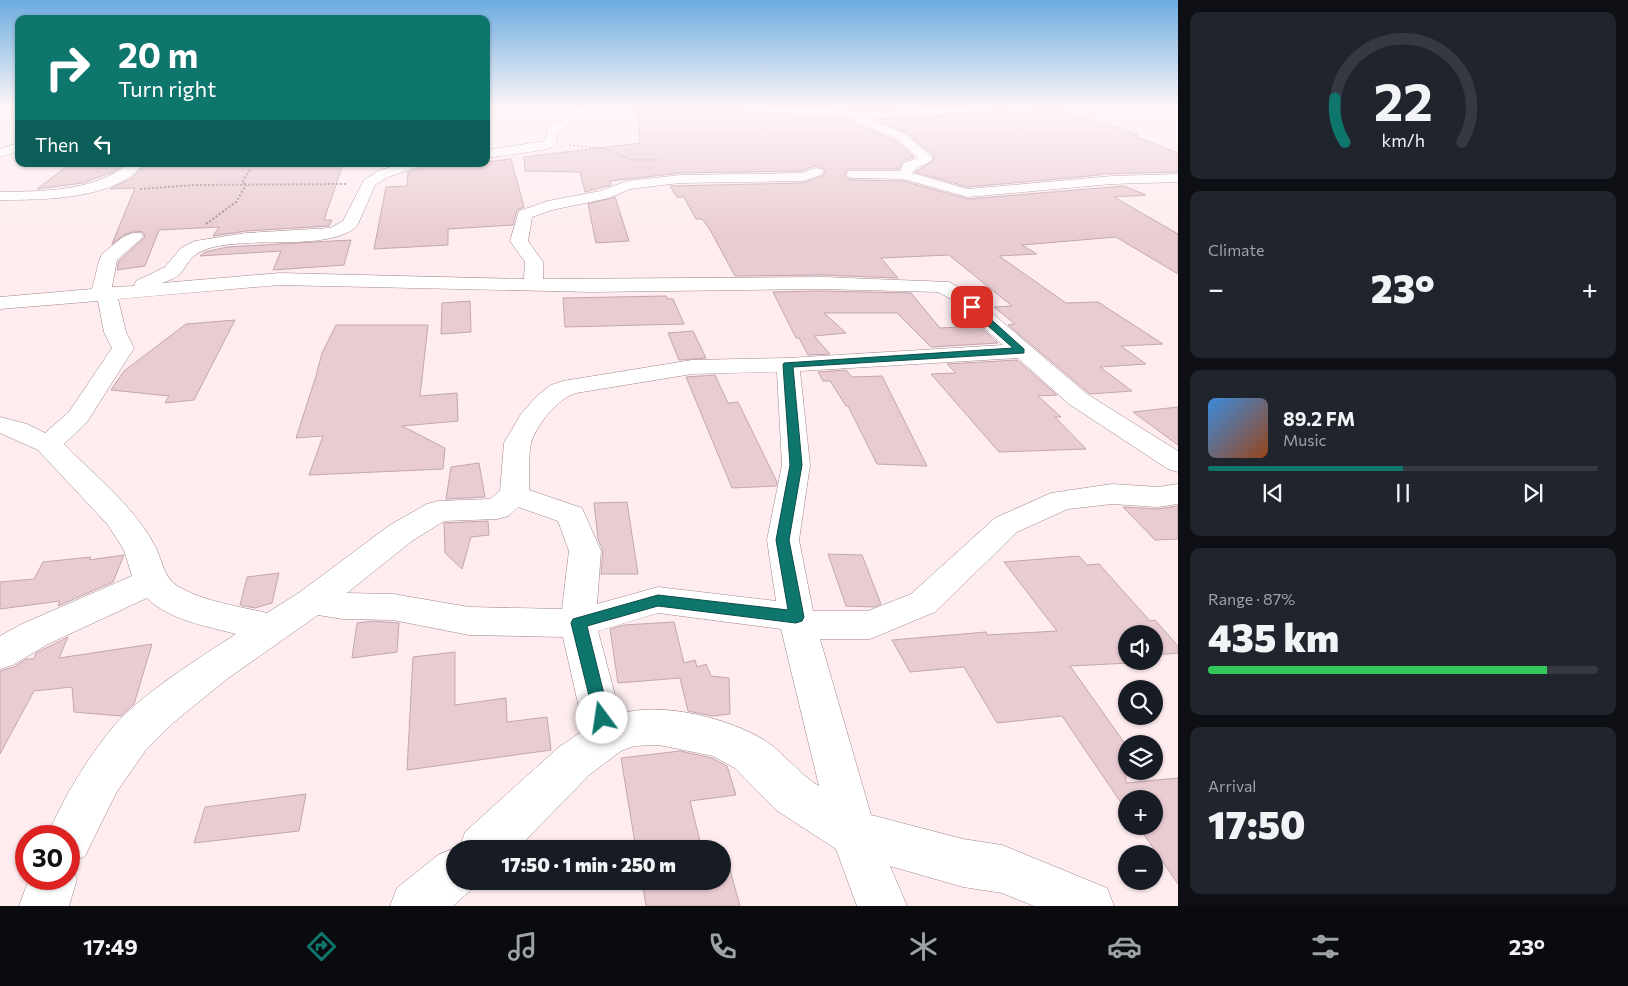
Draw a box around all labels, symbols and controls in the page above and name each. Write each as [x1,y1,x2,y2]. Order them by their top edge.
text: 20 m [118,32,198,75]
icon: right [35,35,100,100]
text: 22 [1373,68,1433,132]
text: Turn right [118,75,216,102]
text: km/h [1381,129,1425,151]
icon: left [89,130,117,158]
text: Then [35,133,79,156]
text: Climate [1208,240,1264,259]
text: 23° [1371,264,1435,311]
text: − [1208,271,1224,305]
text: + [1582,271,1598,305]
pin [951,286,993,328]
icon: arrive [958,293,986,321]
text: 89.2 FM [1283,407,1355,430]
text: Music [1283,430,1327,449]
icon: previous [1259,479,1287,507]
icon: pause [1389,479,1417,507]
icon: next [1519,479,1547,507]
text: Range · 87% [1208,589,1295,608]
text: 435 km [1208,613,1339,660]
map controls [1118,625,1163,890]
button: sound [1118,625,1163,670]
button: search [1118,680,1163,725]
position arrow [575,691,627,743]
button: layers [1118,735,1163,780]
text: Arrival [1208,776,1256,795]
button: + [1118,790,1163,835]
text: 17:50 [1208,800,1306,847]
speed limit sign: 30 [15,825,80,890]
button: − [1118,845,1163,890]
text: 17:50 · 1 min · 250 m [501,853,676,876]
icon: directions [304,929,339,964]
icon: music [505,929,540,964]
icon: phone [705,929,740,964]
icon: climate [906,929,941,964]
icon: car [1107,929,1142,964]
icon: filters [1308,929,1343,964]
text: 17:49 [83,933,138,960]
text: 23° [1509,933,1545,960]

